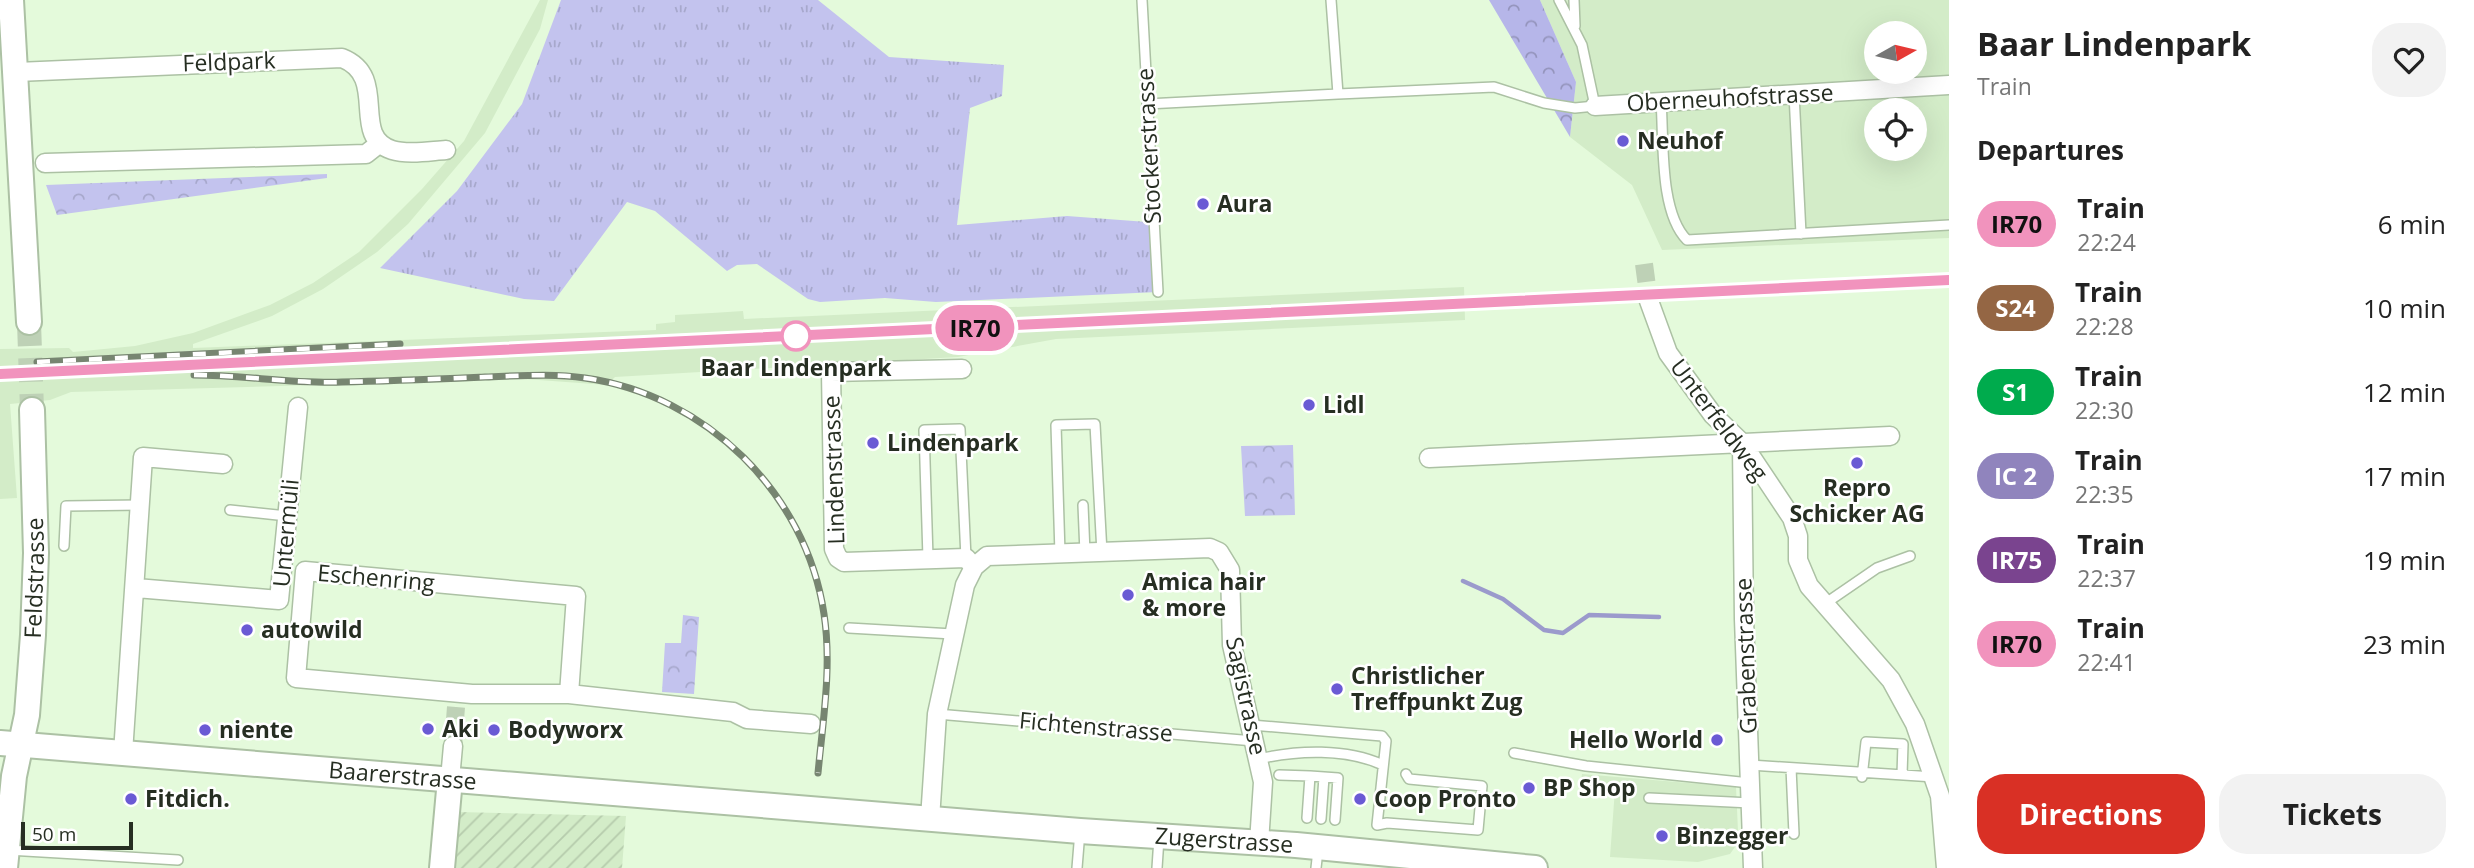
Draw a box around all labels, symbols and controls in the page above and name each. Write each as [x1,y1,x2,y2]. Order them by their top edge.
north arrow [1864,21,1927,84]
map controls [1864,21,1927,161]
text: Baar Lindenpark [1977,21,2251,66]
button: heart [2372,23,2446,97]
street label: Feldpark [182,43,276,79]
street label: Stockerstrasse [1128,67,1168,225]
text: Train [1977,70,2032,102]
street label: Oberneuhofstrasse [1626,76,1834,118]
button: locate [1864,98,1927,161]
place label: Neuhof [1637,124,1724,156]
text: Departures [1977,132,2124,168]
marker: Neuhof [1615,133,1631,149]
place label: Aura [1217,187,1272,219]
text: Train [2077,190,2145,226]
marker: Aura [1195,196,1211,212]
text: 6 min [2378,206,2446,242]
text: IR70 [1991,207,2042,240]
text: 22:24 [2077,226,2136,258]
text: Train [2075,274,2143,310]
text: 10 min [2363,290,2446,326]
text: S24 [1995,291,2036,324]
line badge: IR70 [926,305,1024,351]
text: 22:28 [2075,310,2134,342]
text: IR70 [949,311,1001,344]
marker: Baar Lindenpark [781,321,811,351]
place label: Baar Lindenpark [700,351,892,383]
street label: Unterfeldweg [1663,352,1777,487]
text: Train [2075,358,2143,394]
text: 12 min [2363,374,2446,410]
text: S1 [2002,375,2029,408]
place label: Lidl [1323,388,1365,420]
text: 22:30 [2075,394,2134,426]
street label: Lindenstrasse [814,395,852,545]
marker: Lidl [1301,397,1317,413]
place label: Lindenpark [887,426,1019,458]
marker: Lindenpark [865,435,881,451]
text: Train [2075,442,2143,478]
marker: Repro Schicker AG [1849,455,1865,471]
text: 17 min [2363,458,2446,494]
text: IC 2 [1994,459,2037,492]
place label: Repro Schicker AG [1789,471,1925,529]
street label: Untermüli [264,478,306,588]
text: 22:35 [2075,478,2134,510]
street label: Feldstrasse [16,517,51,639]
text: Train [2077,526,2145,562]
text: 19 min [2363,542,2446,578]
text: IR75 [1991,543,2042,576]
street label: Eschenring [316,556,437,598]
text: 22:37 [2077,562,2136,594]
place label: Amica hair & more [1142,565,1266,623]
street label: Grabenstrasse [1726,577,1764,735]
marker: Amica hair & more [1120,587,1136,603]
text: Train [2077,610,2145,646]
place label: autowild [261,613,363,645]
marker: autowild [239,622,255,638]
text: 23 min [2363,626,2446,662]
text: IR70 [1991,627,2042,660]
street label: Sagistrasse [1219,634,1275,758]
text: 22:41 [2077,646,2136,678]
place label: Christlicher Treffpunkt Zug [1351,659,1523,717]
marker: Christlicher Treffpunkt Zug [1329,681,1345,697]
street label: Fichtenstrasse [1018,703,1174,749]
place label: Aki [442,712,479,744]
place label: niente [219,713,293,745]
place label: Bodyworx [508,713,624,745]
marker: Aki [420,721,436,737]
marker: niente [197,722,213,738]
marker: Bodyworx [486,722,502,738]
place label: Hello World [1569,723,1703,755]
marker: Hello World [1709,732,1725,748]
street label: Baarerstrasse [328,753,478,797]
place label: BP Shop [1543,771,1635,803]
button: Directions [1977,774,2205,854]
button: Tickets [2219,774,2446,854]
marker: BP Shop [1521,780,1537,796]
place label: Fitdich. [145,782,230,814]
place label: Coop Pronto [1374,782,1516,814]
marker: Fitdich. [123,791,139,807]
marker: Coop Pronto [1352,791,1368,807]
scale bar [21,819,133,851]
street label: Zugerstrasse [1154,819,1294,860]
place label: Binzegger [1676,819,1788,851]
text: 50 m [32,821,76,847]
marker: Binzegger [1654,828,1670,844]

